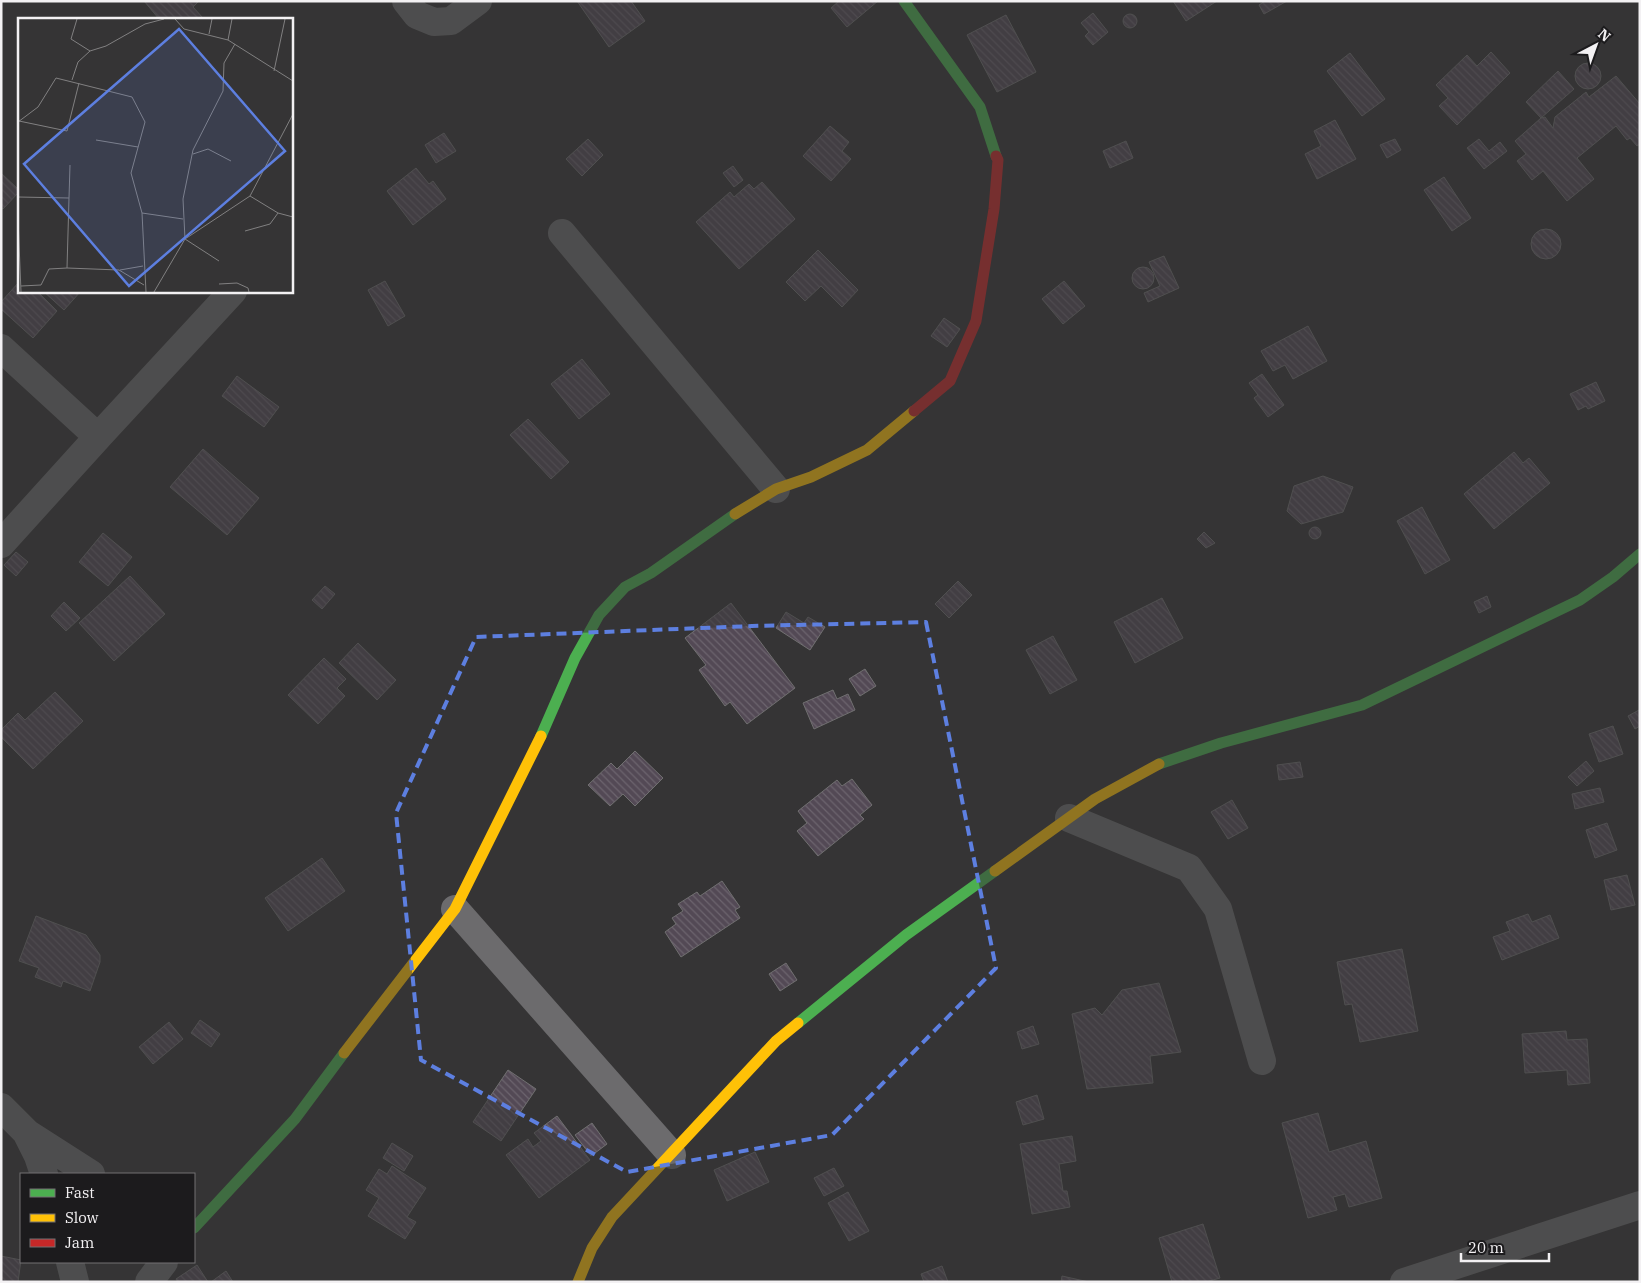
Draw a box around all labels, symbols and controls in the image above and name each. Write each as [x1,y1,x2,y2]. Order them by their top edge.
inset map [18,18,292,292]
north arrow [1571,20,1621,70]
text: N [1594,25,1615,46]
legend [20,1173,195,1263]
text: Fast [65,1183,95,1202]
text: Slow [65,1208,99,1227]
scale bar [1461,1230,1548,1262]
text: Jam [65,1233,94,1252]
text: 20 m [1468,1238,1504,1257]

